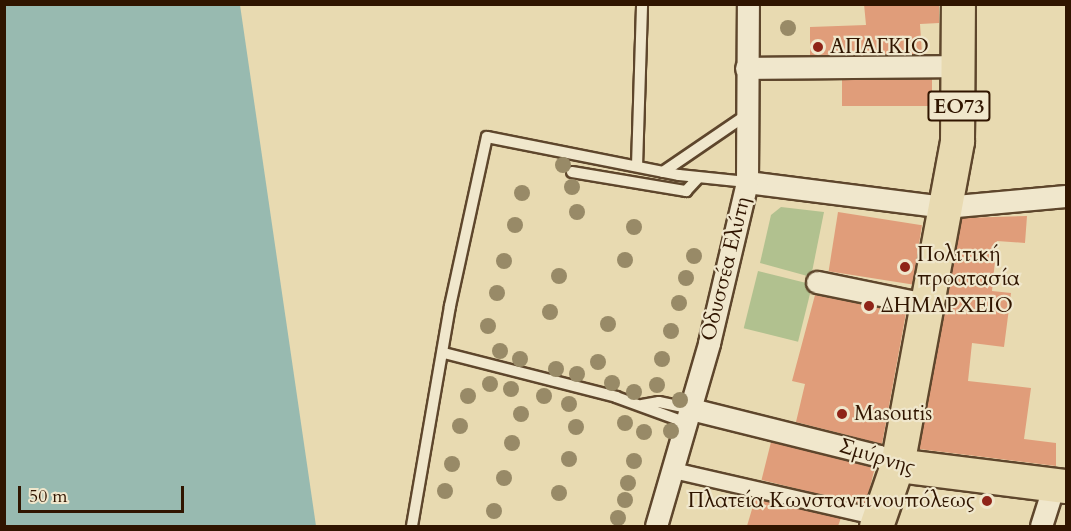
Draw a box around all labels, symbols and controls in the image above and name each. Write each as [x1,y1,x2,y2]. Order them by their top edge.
place label: ΑΠΑΓΚΙΟ [830,34,929,60]
marker: ΑΠΑΓΚΙΟ [811,40,825,54]
road number: ΕΟ73 [926,89,992,123]
street label: Οδυσσέα Ελύτη [696,194,756,344]
place label: Πολιτική προατασία [917,242,1020,292]
marker: Πολιτική προατασία [898,260,912,274]
place label: ΔΗΜΑΡΧΕΙΟ [881,293,1013,319]
marker: ΔΗΜΑΡΧΕΙΟ [862,299,876,313]
place label: Masoutis [854,401,932,427]
marker: Masoutis [835,407,849,421]
street label: Σμύρνης [836,434,918,480]
scale bar [21,474,188,512]
text: 50 m [29,484,68,509]
place label: Πλατεία Κωνσταντινουπόλεως [688,488,975,514]
marker: Πλατεία Κωνσταντινουπόλεως [980,494,994,508]

